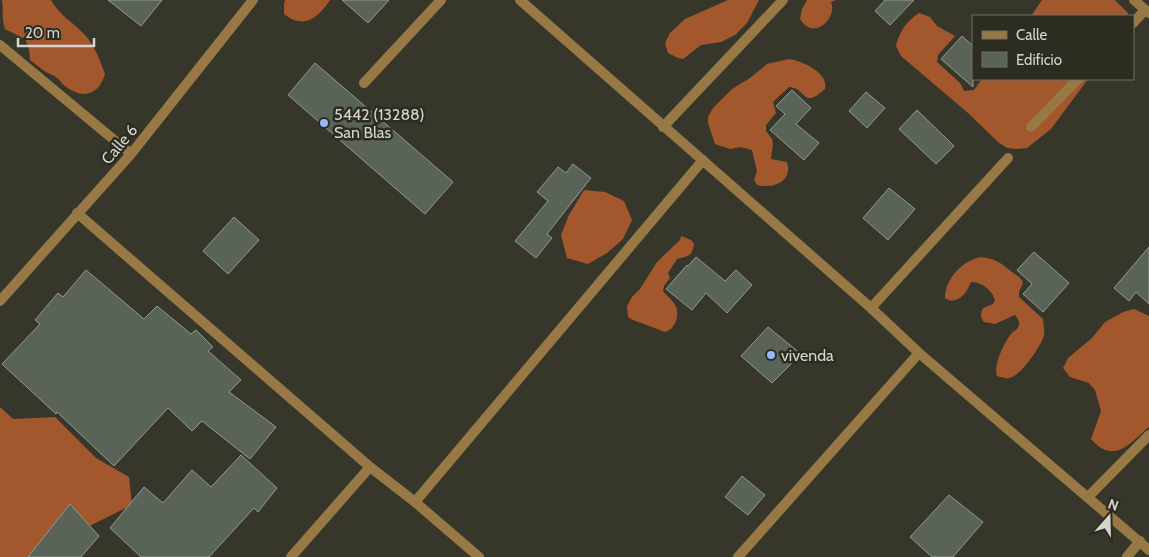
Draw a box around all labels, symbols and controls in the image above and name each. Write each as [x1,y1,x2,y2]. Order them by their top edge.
scale bar [18,15,94,47]
legend [972,15,1134,80]
text: 20 m [25,24,60,42]
text: Calle [1016,26,1047,44]
text: Edificio [1016,51,1062,69]
place label: 5442 (13288) San Blas [334,105,425,142]
marker: 5442 (13288) San Blas [318,117,330,129]
street label: Calle 6 [97,121,141,168]
place label: vivenda [781,346,834,365]
marker: vivenda [765,349,777,361]
north arrow [1084,492,1134,542]
text: N [1106,495,1121,515]

